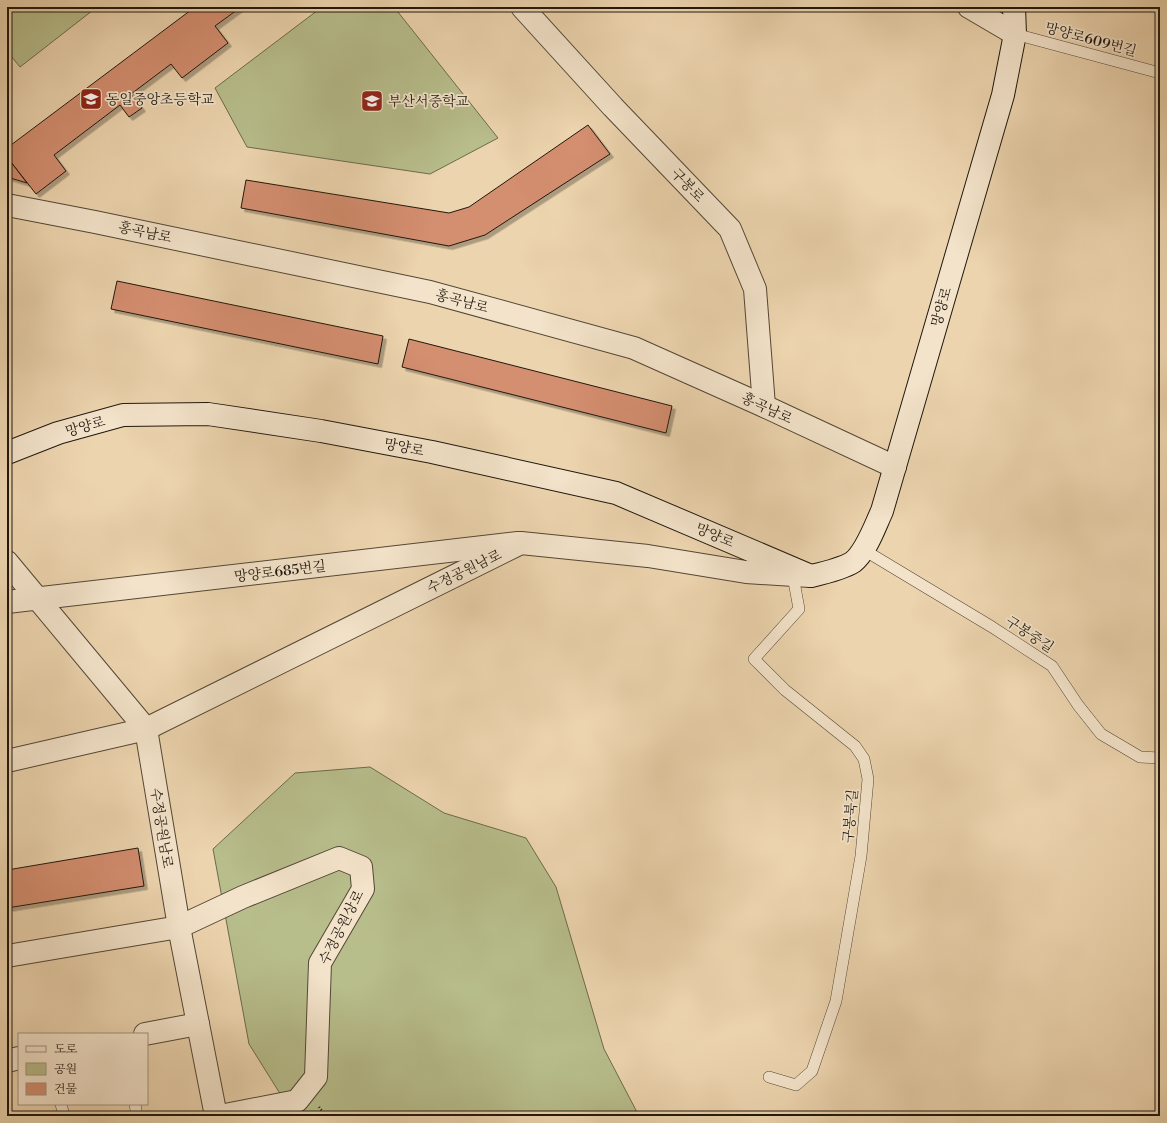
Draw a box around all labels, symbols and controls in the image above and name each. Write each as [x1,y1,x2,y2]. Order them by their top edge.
street label: 망양로609번길 [1043,19,1138,61]
school or university icon: 동일중앙초등학교 [78,86,104,112]
school or university icon: 부산서중학교 [359,88,385,114]
place label: 동일중앙초등학교 [106,91,215,109]
place label: 부산서중학교 [388,93,470,111]
street label: 구봉로 [667,165,708,207]
street label: 홍곡남로 [116,219,174,248]
street label: 망양로 [928,285,956,329]
street label: 홍곡남로 [433,286,491,318]
street label: 홍곡남로 [738,389,795,429]
street label: 망양로 [63,413,108,441]
street label: 망양로 [382,435,426,461]
street label: 망양로 [692,520,737,552]
street label: 수정공원남로 [424,546,505,598]
street label: 망양로685번길 [233,557,327,587]
street label: 구봉중길 [1002,613,1057,657]
street label: 수정공원남로 [146,787,176,870]
street label: 구봉북길 [840,788,862,844]
street label: 수정공원상로 [315,887,369,968]
legend [18,1033,148,1105]
text: 도로 [54,1042,78,1057]
text: 공원 [54,1062,77,1077]
text: 건물 [54,1082,78,1097]

